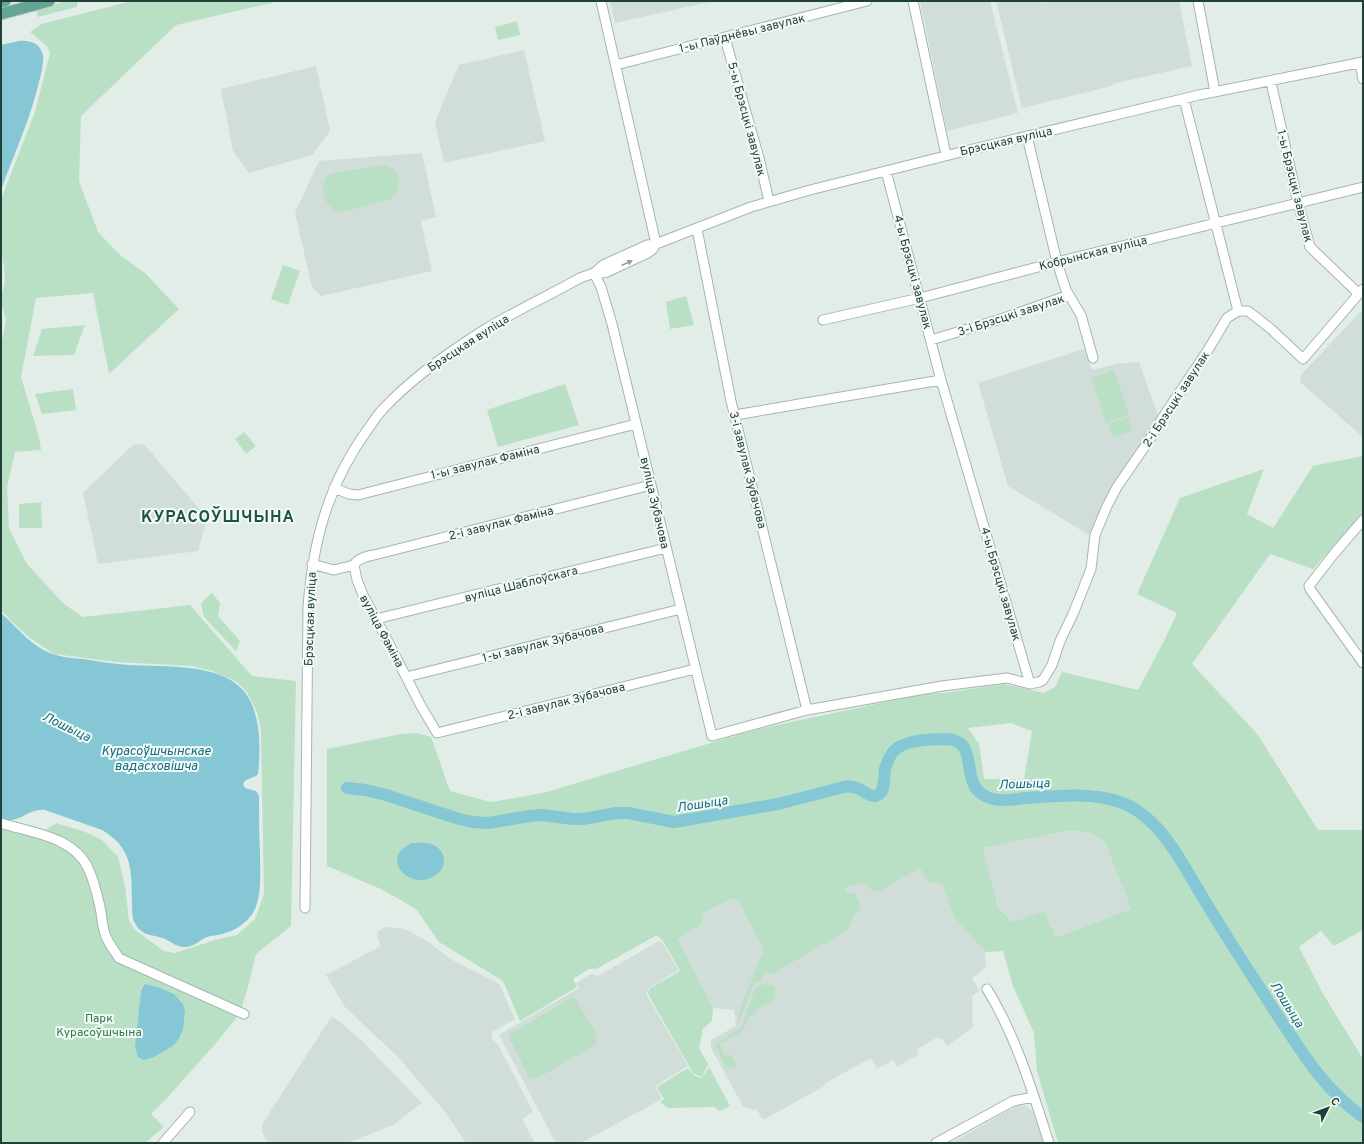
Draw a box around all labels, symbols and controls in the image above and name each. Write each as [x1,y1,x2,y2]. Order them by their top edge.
street label: 1-ы Паўднёвы завулак [678,11,807,57]
street label: 5-ы Брэсцкі завулак [723,60,769,178]
street label: Брэсцкая вуліца [959,124,1054,160]
street label: 1-ы Брэсцкі завулак [1272,128,1316,244]
street label: 4-ы Брэсцкі завулак [889,213,935,331]
street label: Кобрынская вуліца [1038,233,1149,275]
one-way arrow [621,260,633,266]
street label: 3-і Брэсцкі завулак [956,291,1067,341]
street label: Брэсцкая вуліца [425,311,512,376]
street label: 2-і Брэсцкі завулак [1140,348,1214,451]
street label: 3-і завулак Зубачова [725,410,769,531]
street label: 1-ы завулак Фаміна [429,442,541,484]
street label: вуліца Зубачова [636,456,672,551]
street label: 2-і завулак Фаміна [447,503,555,545]
district label: КУРАСОЎШЧЫНА [141,506,295,528]
street label: 4-ы Брэсцкі завулак [976,525,1024,643]
street label: вуліца Шаблоўскага [463,563,580,607]
street label: Брэсцкая вуліца [301,572,321,666]
street label: вуліца Фаміна [355,592,407,671]
street label: 1-ы завулак Зубачова [481,621,606,667]
street label: 2-і завулак Зубачова [506,680,627,724]
water label: Лошыца [39,709,93,746]
water label: Курасоўшчынскае вадасховішча [101,744,211,775]
water label: Лошыца [998,776,1050,794]
water label: Лошыца [676,793,729,817]
water label: Лошыца [1266,979,1307,1031]
park label: Парк Курасоўшчына [56,1011,142,1041]
north arrow [1308,1088,1348,1128]
text: С [1327,1095,1342,1109]

